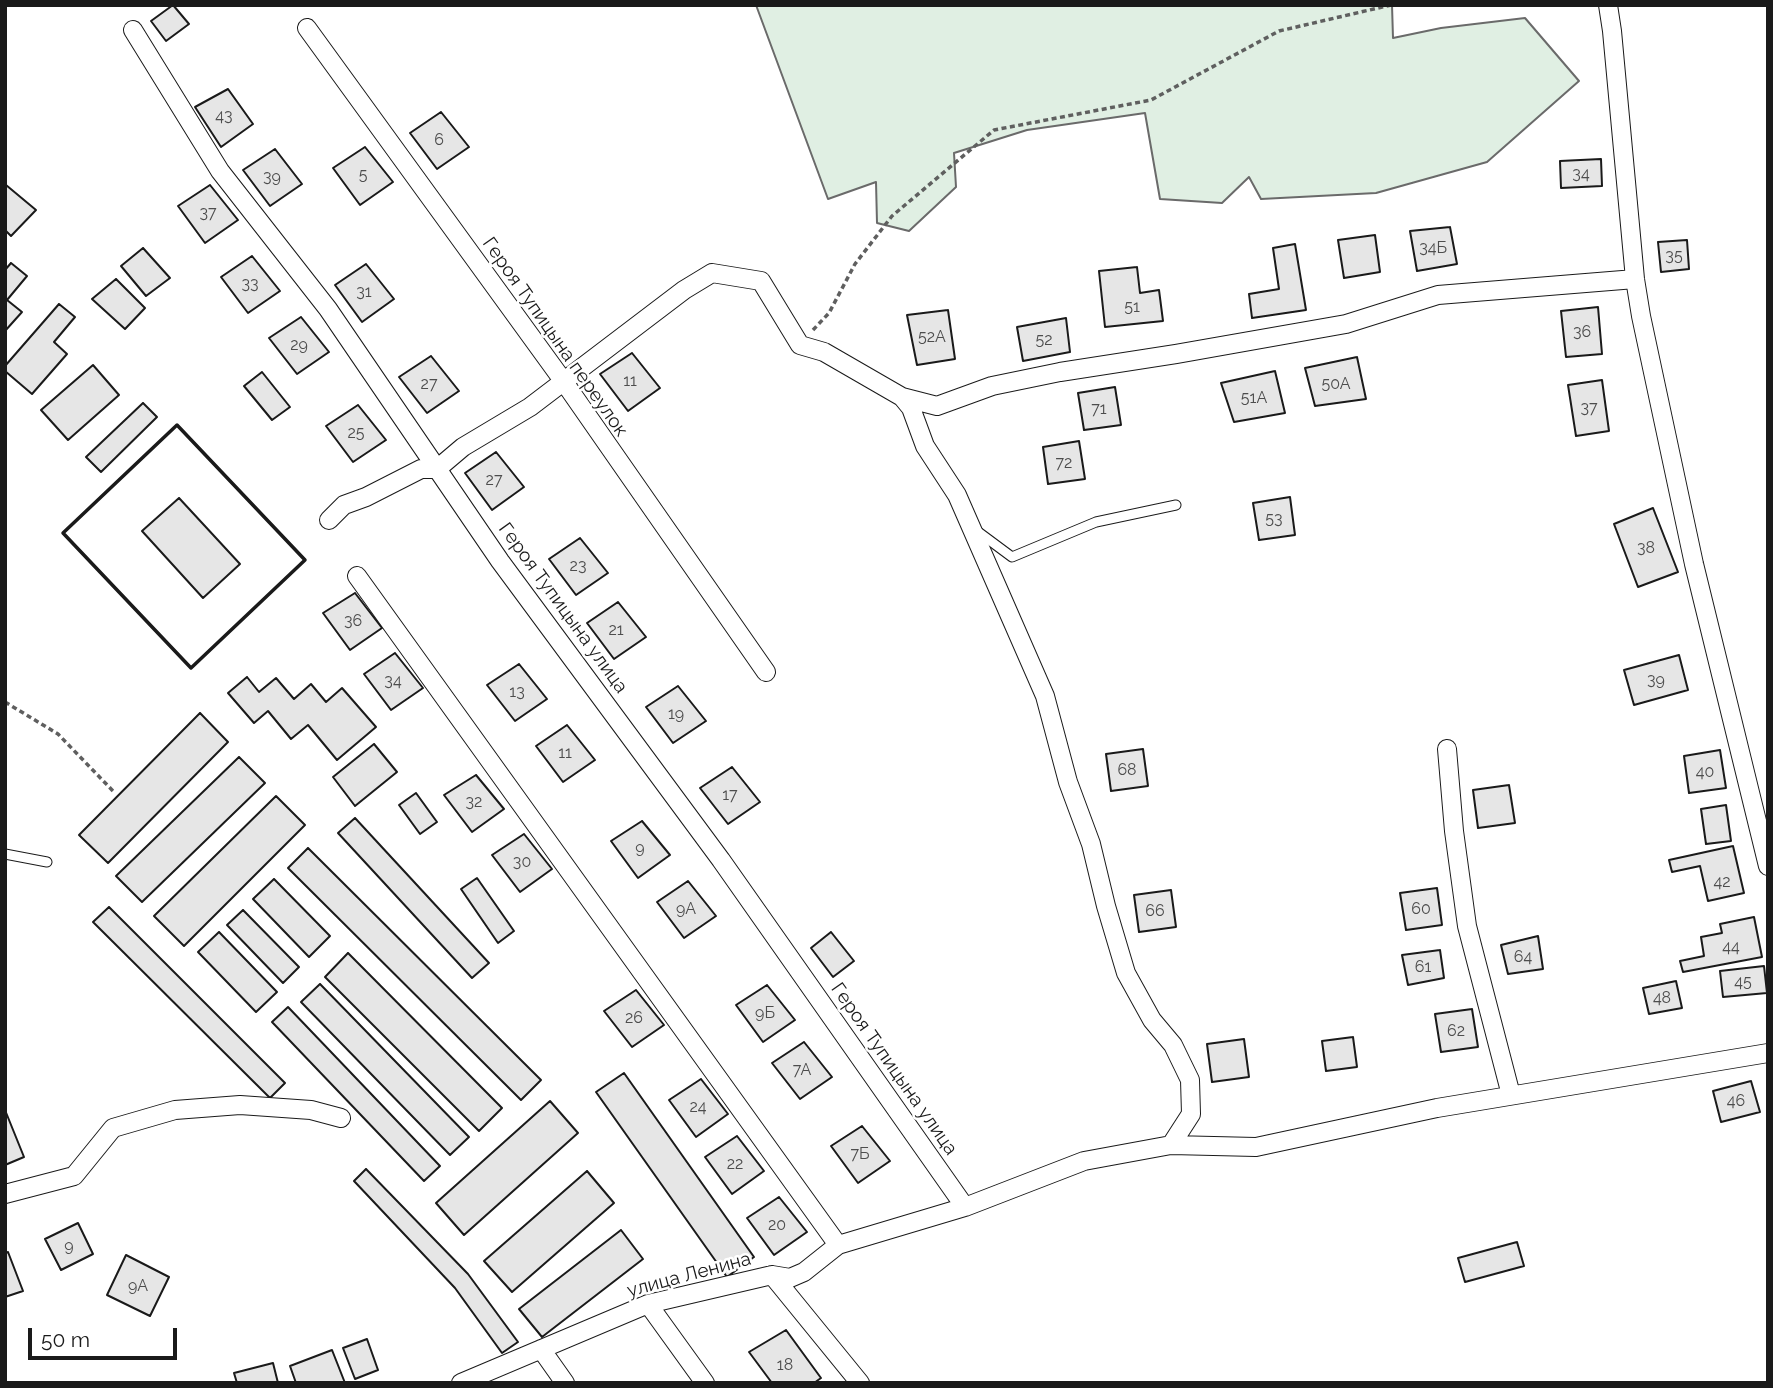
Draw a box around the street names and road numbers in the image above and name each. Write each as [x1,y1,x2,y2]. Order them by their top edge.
street label: Героя Тупицына переулок [477,233,633,441]
street label: Героя Тупицына улица [494,518,632,698]
street label: Героя Тупицына улица [826,978,962,1160]
street label: улица Ленина [625,1248,753,1302]

